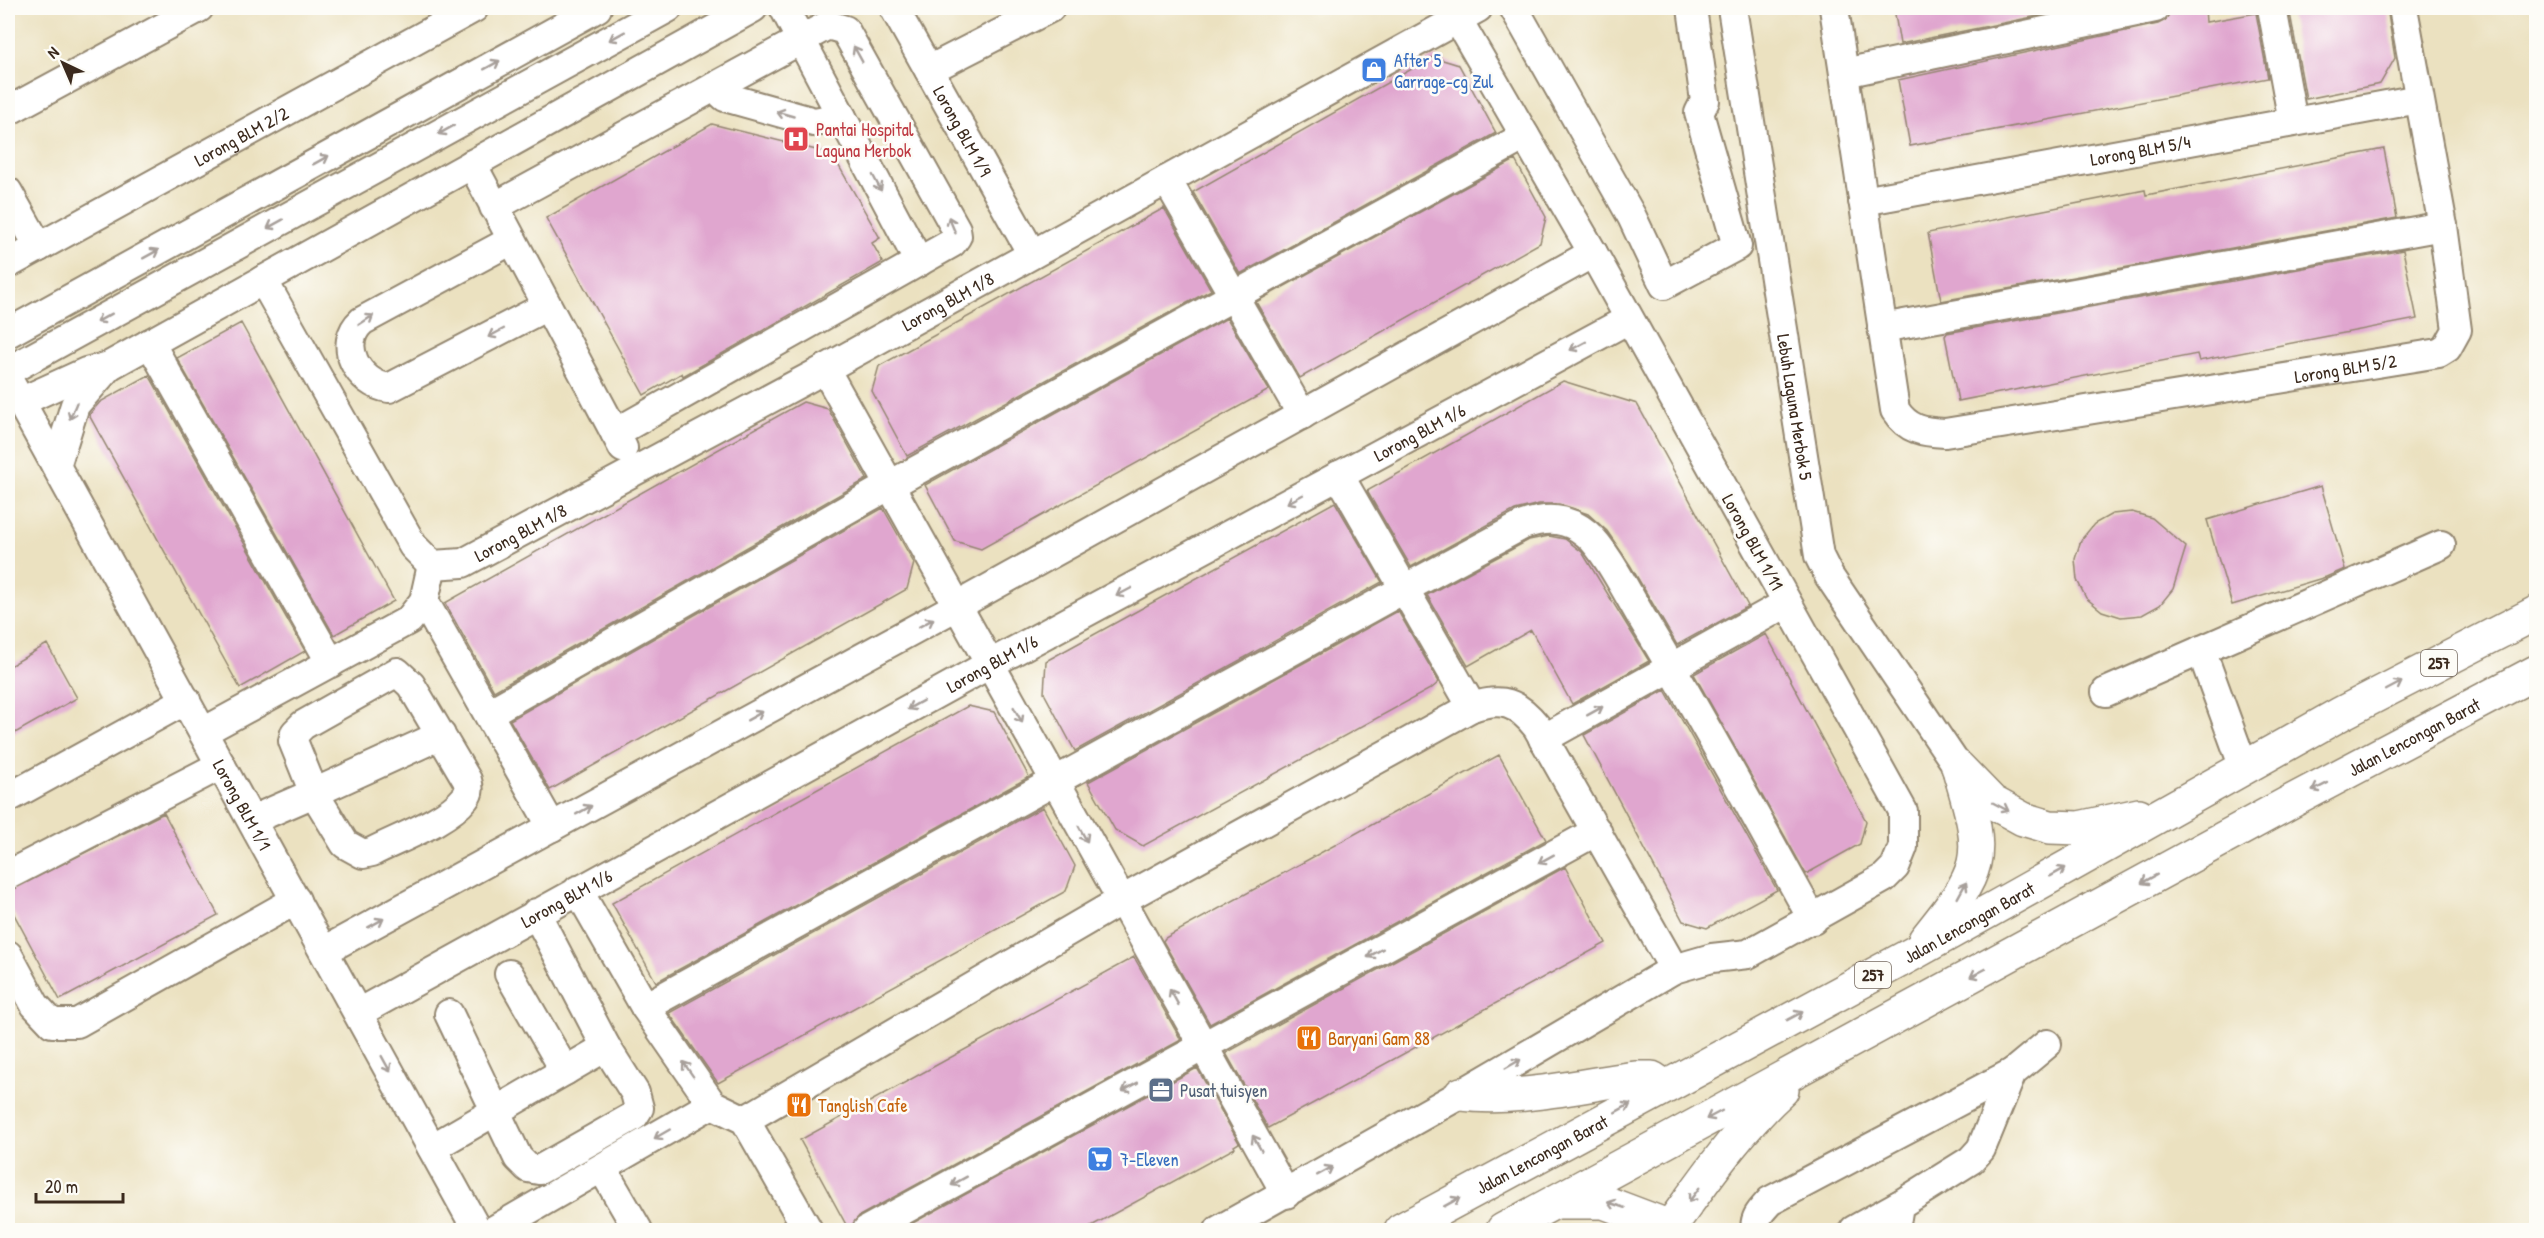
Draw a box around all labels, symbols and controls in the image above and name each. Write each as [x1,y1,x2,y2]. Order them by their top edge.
one-way arrow [609,30,626,42]
north arrow [33,33,93,93]
text: N [42,41,64,63]
one-way arrow [852,46,864,63]
place label: After 5 Garrage-cg Zul [1394,48,1494,94]
shop icon: After 5 Garrage-cg Zul [1359,55,1389,85]
one-way arrow [483,59,500,71]
street label: Lorong BLM 1/9 [928,81,999,181]
street label: Lorong BLM 2/2 [190,100,293,172]
one-way arrow [776,108,795,119]
place label: Pantai Hospital Laguna Merbok [816,117,914,163]
one-way arrow [438,124,455,136]
hospital icon: Pantai Hospital Laguna Merbok [781,124,811,154]
street label: Lorong BLM 5/4 [2088,129,2193,172]
one-way arrow [312,154,330,165]
one-way arrow [872,174,883,192]
one-way arrow [946,216,957,234]
one-way arrow [267,219,285,230]
one-way arrow [141,248,159,259]
street label: Lorong BLM 1/8 [897,266,998,337]
one-way arrow [96,313,114,324]
one-way arrow [357,314,374,326]
one-way arrow [487,328,505,339]
street label: Lebuh Laguna Merbok 5 [1771,332,1819,482]
one-way arrow [1569,341,1587,352]
street label: Lorong BLM 5/2 [2293,348,2399,389]
street label: Lorong BLM 1/6 [1369,397,1470,467]
one-way arrow [67,401,78,420]
street label: Lorong BLM 1/11 [1716,489,1790,595]
one-way arrow [1287,493,1304,505]
street label: Lorong BLM 1/8 [470,497,571,567]
one-way arrow [1115,587,1133,598]
one-way arrow [917,617,934,629]
street label: Lorong BLM 1/6 [942,628,1042,698]
road number: 257 [2421,650,2457,676]
one-way arrow [2384,680,2402,691]
street label: Jalan Lencongan Barat [2344,691,2485,782]
one-way arrow [907,700,925,711]
one-way arrow [1586,704,1603,716]
one-way arrow [1012,706,1024,723]
one-way arrow [745,710,763,721]
street label: Lorong BLM 1/1 [208,755,278,854]
one-way arrow [2312,781,2330,793]
one-way arrow [1992,801,2009,813]
one-way arrow [574,804,592,815]
one-way arrow [1077,825,1089,842]
one-way arrow [1537,854,1555,865]
street label: Lorong BLM 1/6 [516,863,616,933]
one-way arrow [2049,866,2066,878]
one-way arrow [2141,873,2158,885]
street label: Jalan Lencongan Barat [1899,875,2039,969]
one-way arrow [1957,882,1969,899]
one-way arrow [366,917,384,928]
one-way arrow [1367,947,1384,959]
road number: 257 [1855,962,1891,988]
one-way arrow [1970,967,1987,979]
one-way arrow [1168,989,1180,1006]
one-way arrow [1786,1010,1803,1022]
restaurant icon: Baryani Gam 88 [1294,1023,1324,1053]
place label: Baryani Gam 88 [1328,1026,1430,1051]
one-way arrow [380,1055,392,1072]
one-way arrow [1504,1058,1521,1070]
one-way arrow [682,1061,694,1077]
office icon: Pusat tuisyen [1146,1075,1176,1105]
place label: Pusat tuisyen [1180,1078,1267,1103]
one-way arrow [1122,1082,1140,1093]
restaurant icon: Tanglish Cafe [784,1090,814,1120]
place label: Tanglish Cafe [818,1093,908,1118]
one-way arrow [1614,1102,1631,1114]
street label: Jalan Lencongan Barat [1472,1108,1613,1200]
one-way arrow [1705,1110,1723,1121]
one-way arrow [654,1128,671,1140]
one-way arrow [1250,1135,1262,1152]
supermarket icon: 7-Eleven [1085,1144,1115,1174]
place label: 7-Eleven [1120,1147,1179,1172]
one-way arrow [1316,1165,1333,1177]
scale bar [36,1166,123,1204]
text: 20 m [45,1174,78,1199]
one-way arrow [951,1175,968,1187]
one-way arrow [1687,1186,1700,1202]
one-way arrow [1443,1196,1461,1207]
one-way arrow [1607,1199,1626,1210]

